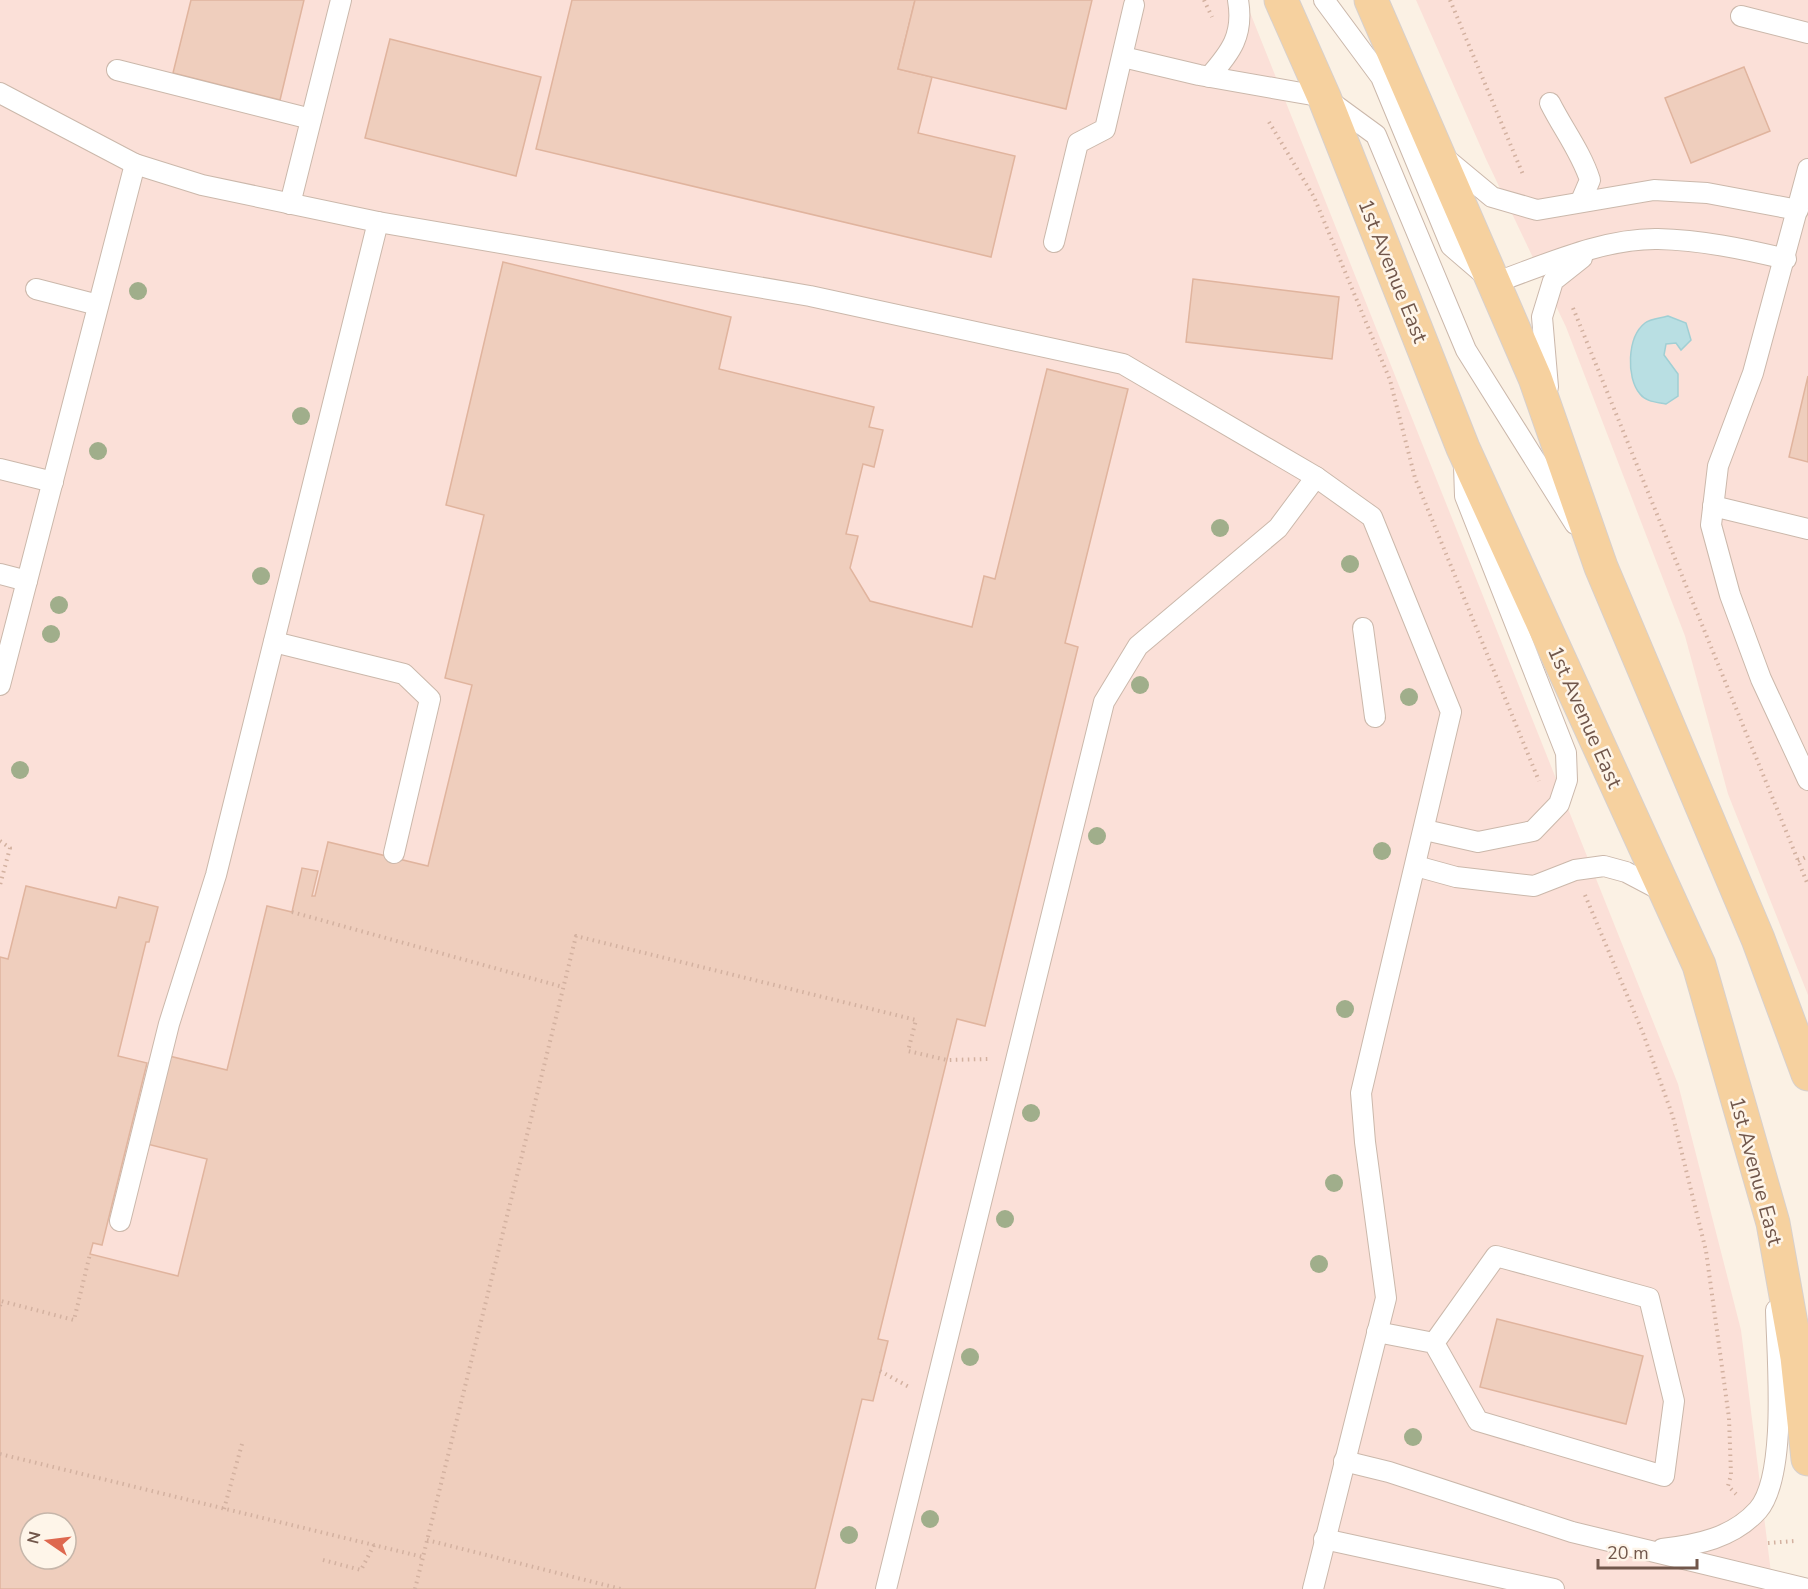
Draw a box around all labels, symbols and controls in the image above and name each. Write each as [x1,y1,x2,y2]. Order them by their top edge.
street label: 1st Avenue East [1351,195,1435,348]
street label: 1st Avenue East [1541,642,1629,793]
street label: 1st Avenue East [1723,1094,1789,1249]
north arrow [18,1511,78,1571]
text: N [22,1529,47,1546]
scale bar [1598,1532,1697,1570]
text: 20 m [1607,1541,1649,1565]

